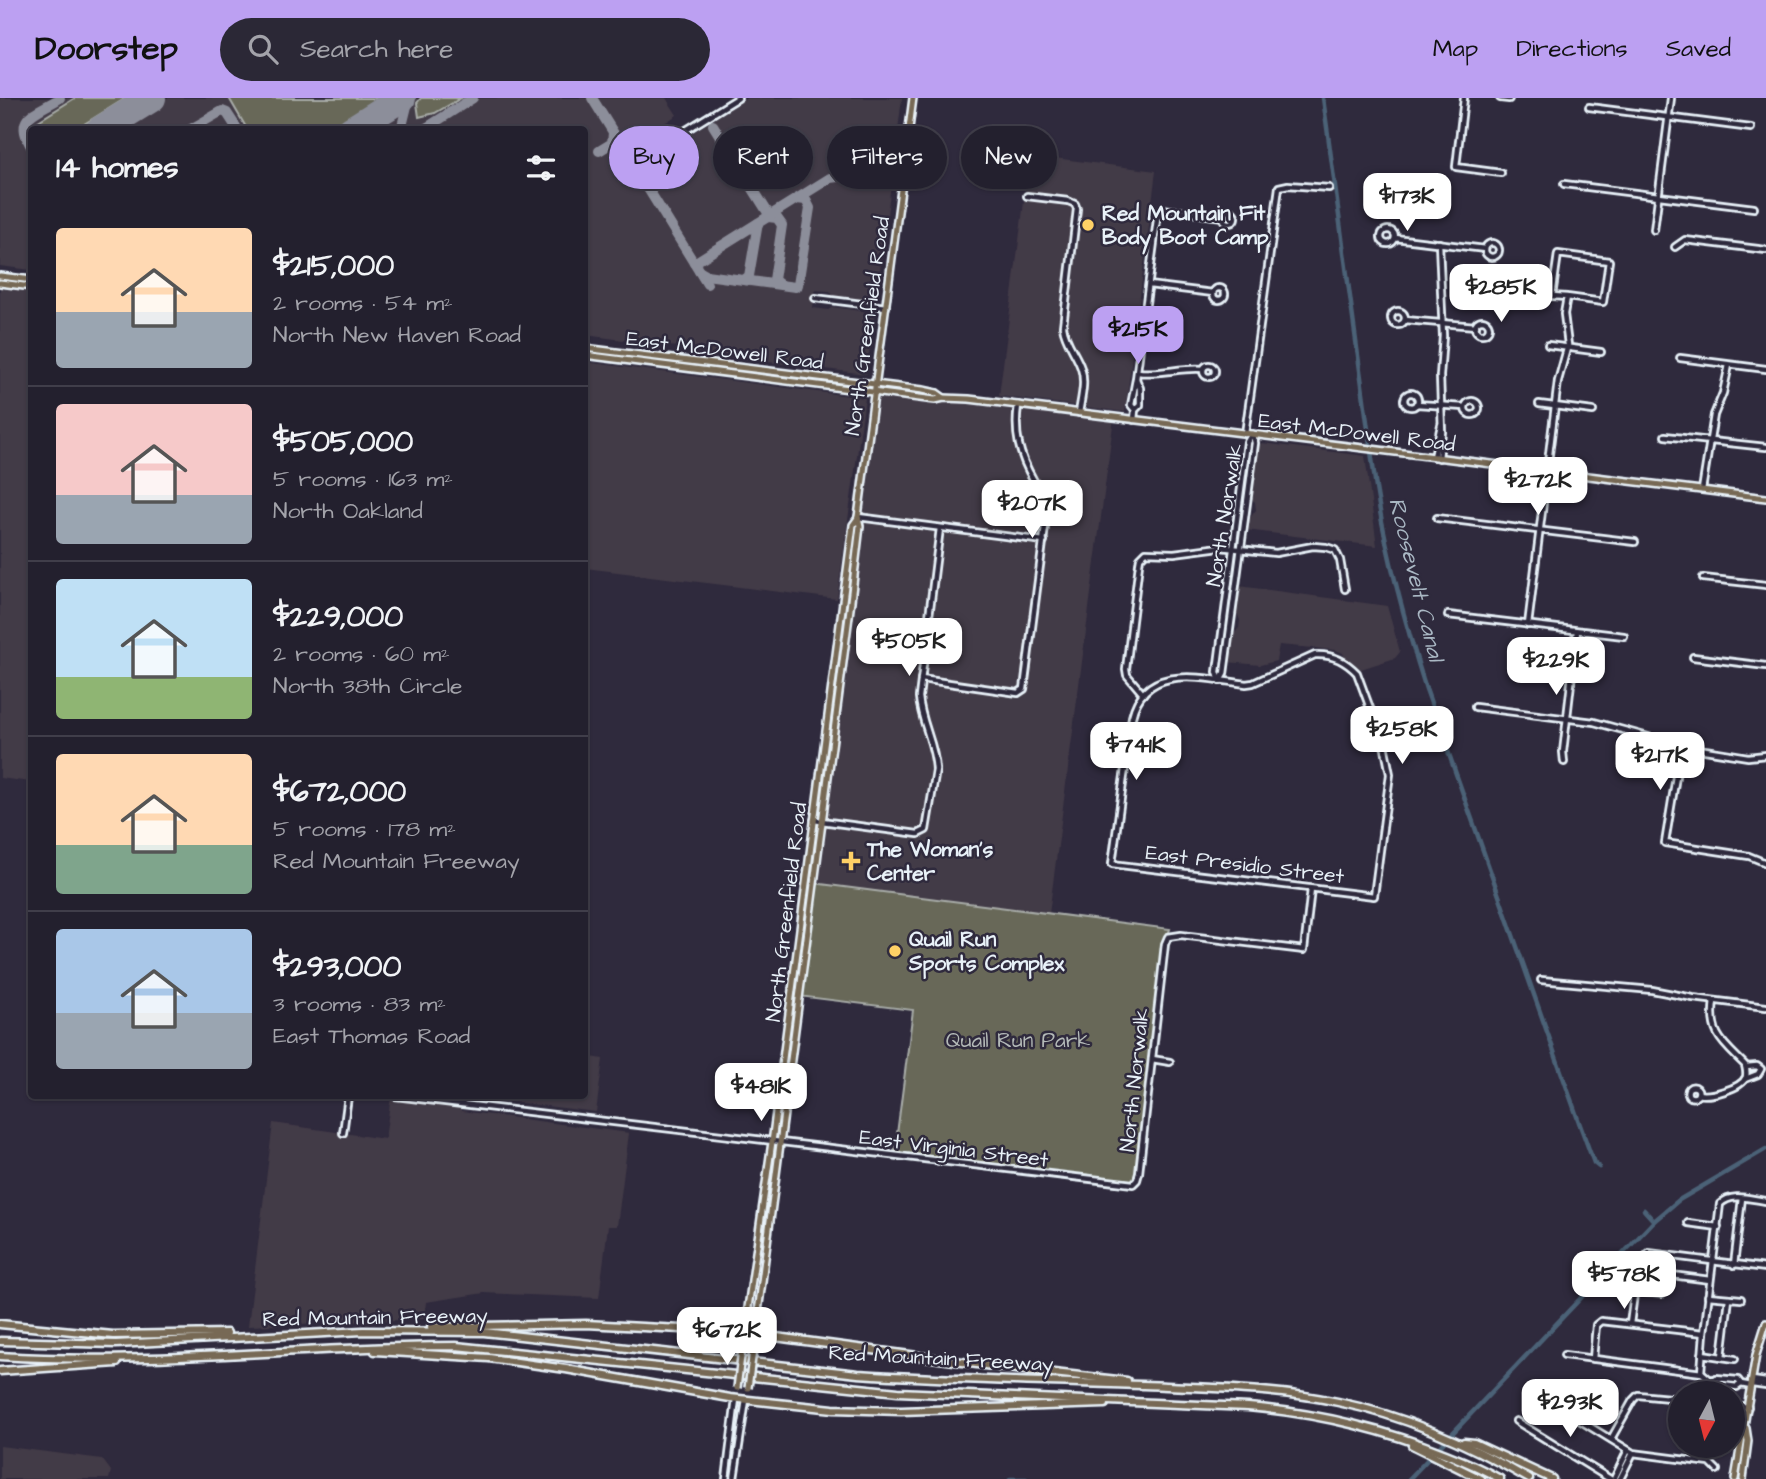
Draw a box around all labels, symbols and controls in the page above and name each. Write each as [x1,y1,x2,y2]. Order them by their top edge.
search box [220,18,710,81]
text: Doorstep [35,26,178,72]
icon: search [244,30,282,68]
text: Search here [300,31,453,67]
text: Map [1433,32,1478,66]
text: Directions [1516,32,1628,66]
text: Saved [1666,32,1731,66]
chip: Buy [609,126,699,189]
chip: Rent [713,126,813,189]
chip: Filters [827,126,947,189]
chip: New [961,126,1057,189]
text: 14 homes [56,147,179,189]
icon: filters [522,149,560,187]
pin: $173K [1358,174,1456,233]
text: $173K [1379,180,1435,212]
place label: Red Mountain Fit Body Boot Camp [1102,199,1269,255]
street label: North Greenfield Road [838,214,897,437]
marker: Red Mountain Fit Body Boot Camp [1080,217,1096,233]
text: $215,000 [273,245,394,287]
icon: home [112,256,196,340]
pin: $285K [1452,264,1550,324]
text: $285K [1465,271,1537,303]
text: 2 rooms · 54 m² [273,287,453,319]
pin: $215K [1089,306,1187,366]
text: $215K [1108,313,1168,345]
text: North New Haven Road [273,319,521,351]
street label: East McDowell Road [625,324,825,377]
street label: East McDowell Road [1257,406,1457,459]
text: $505,000 [273,421,413,463]
icon: home [112,432,196,516]
street label: North Norwalk [1199,441,1250,589]
pin: $272K [1489,458,1587,517]
text: 5 rooms · 163 m² [273,463,453,495]
text: $272K [1504,464,1572,496]
pin: $207K [983,480,1081,540]
text: $207K [998,487,1066,519]
water label: Roosevelt Canal [1380,494,1453,668]
text: North Oakland [273,495,423,527]
text: $229,000 [273,596,403,638]
icon: home [112,607,196,691]
pin: $505K [860,618,958,678]
text: $505K [872,625,946,657]
text: 2 rooms · 60 m² [273,638,450,670]
pin: $229K [1507,638,1605,697]
text: $229K [1523,644,1589,676]
text: North 38th Circle [273,670,463,702]
pin: $258K [1353,706,1451,766]
text: $258K [1366,713,1438,745]
pin: $741K [1087,722,1185,782]
text: $741K [1106,729,1166,761]
pin: $217K [1611,732,1709,792]
text: $217K [1632,739,1688,771]
text: $672,000 [273,771,406,813]
icon: home [112,782,196,866]
street label: North Greenfield Road [759,800,814,1023]
text: 5 rooms · 178 m² [273,813,456,845]
place label: The Woman's Center [866,835,994,888]
street label: East Presidio Street [1144,838,1346,891]
text: Red Mountain Freeway [273,845,520,877]
marker: The Woman's Center [841,851,861,871]
place label: Quail Run Sports Complex [908,925,1065,979]
marker: Quail Run Sports Complex [887,943,903,959]
text: $293,000 [273,946,401,988]
icon: home [112,957,196,1041]
text: 3 rooms · 83 m² [273,988,446,1020]
street label: North Norwalk [1113,1007,1156,1153]
text: East Thomas Road [273,1020,470,1052]
park label: Quail Run Park [946,1026,1090,1055]
pin: $481K [712,1063,810,1123]
text: $481K [731,1070,791,1102]
street label: East Virginia Street [858,1123,1051,1177]
pin: $578K [1575,1252,1673,1311]
text: $578K [1588,1258,1660,1290]
street label: Red Mountain Freeway [262,1301,488,1336]
pin: $672K [678,1308,776,1367]
text: $672K [693,1314,761,1346]
street label: Red Mountain Freeway [828,1338,1055,1381]
pin: $293K [1521,1380,1619,1439]
north arrow [1668,1381,1745,1458]
map controls [1668,1381,1745,1458]
text: $293K [1538,1386,1602,1418]

